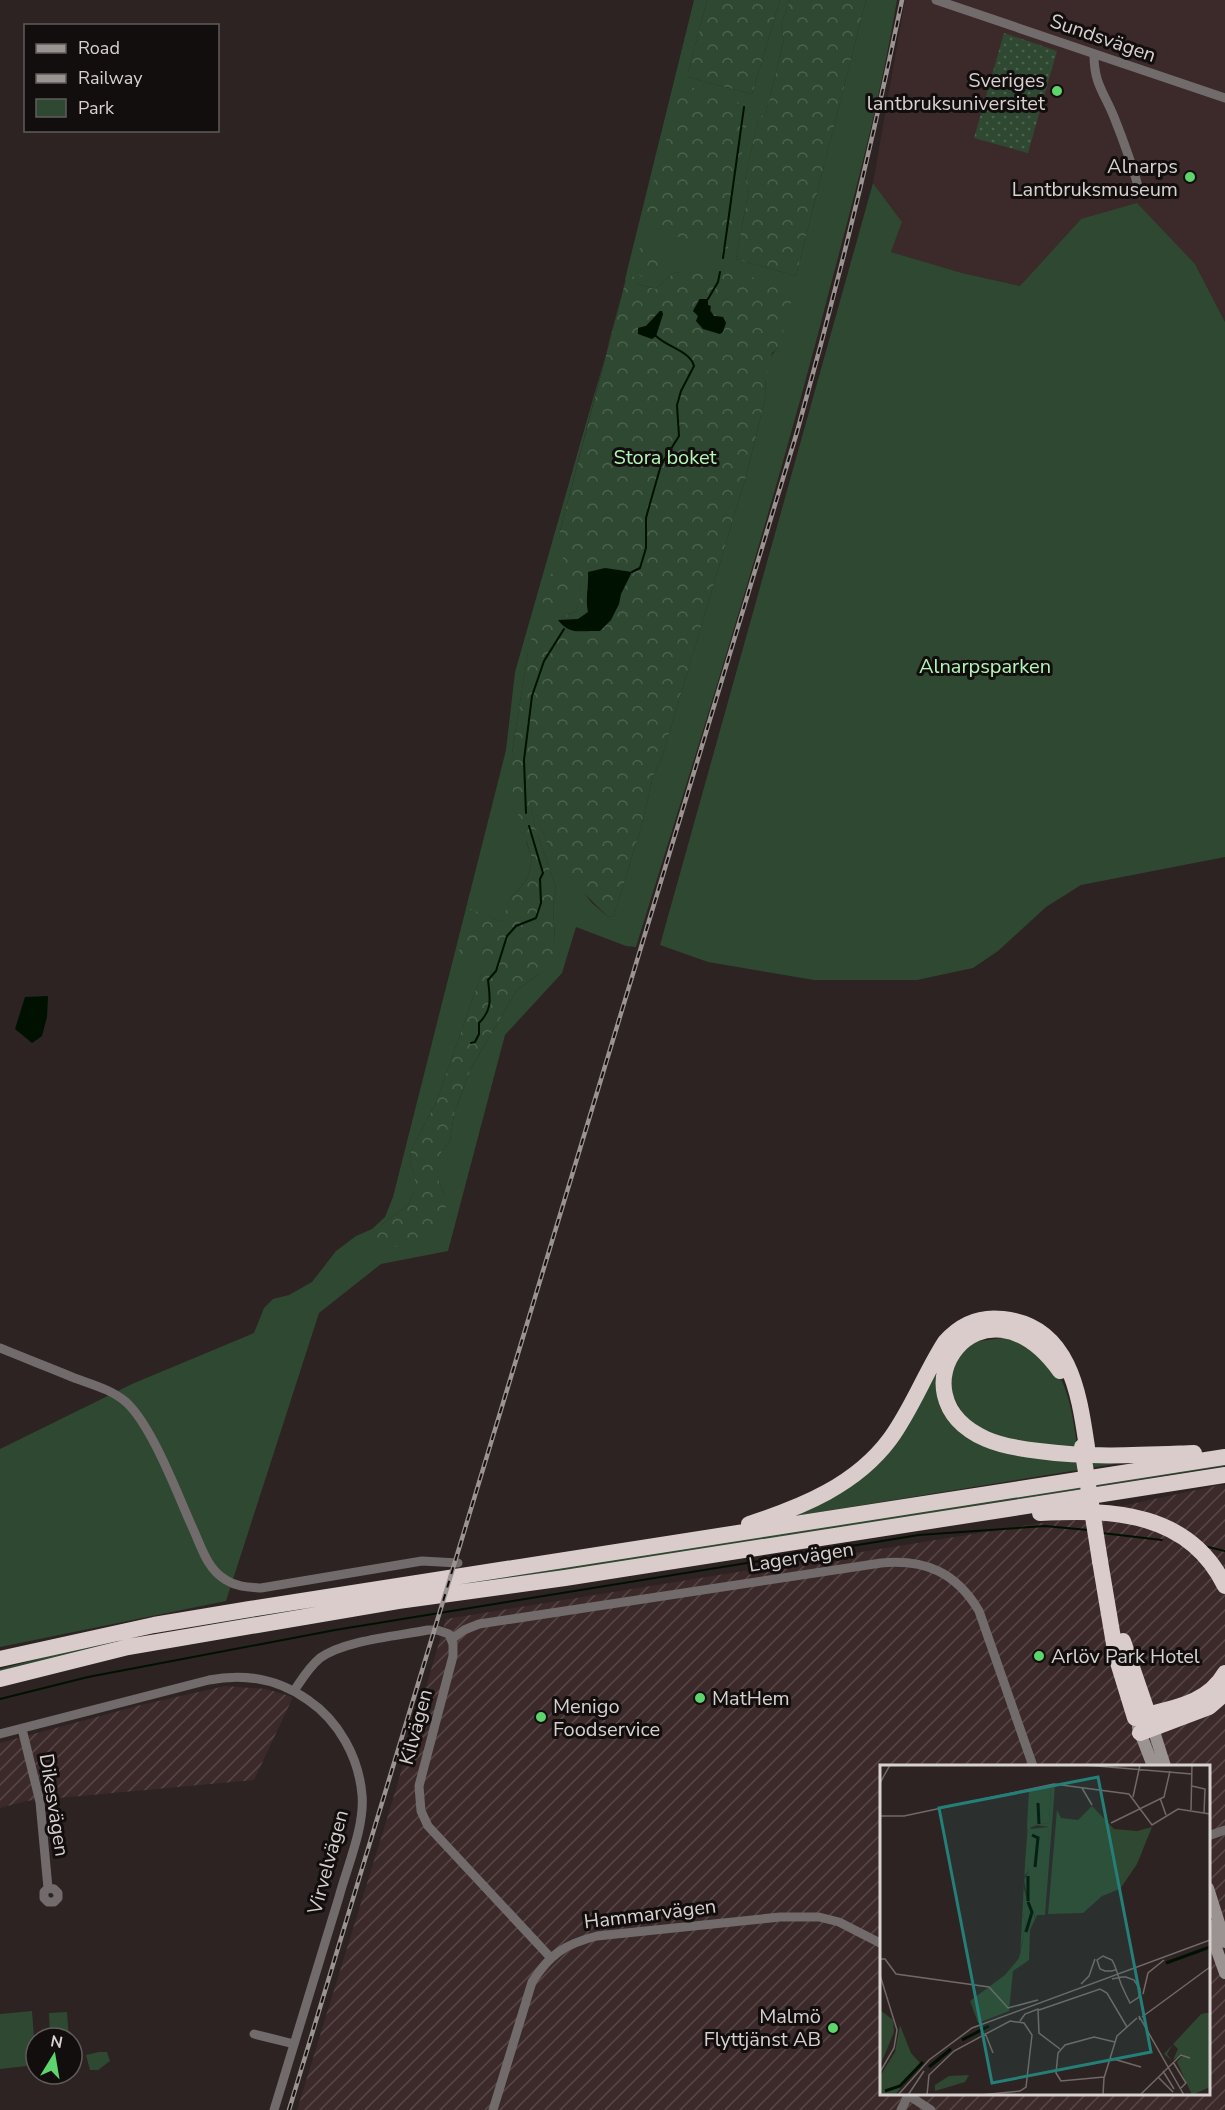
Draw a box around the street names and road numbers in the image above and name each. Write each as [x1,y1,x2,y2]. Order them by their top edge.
street label: Sundsvägen [1046,7,1160,69]
street label: Lagervägen [747,1535,855,1579]
street label: Kilvägen [393,1686,439,1768]
street label: Dikesvägen [33,1752,75,1858]
street label: Virvelvägen [301,1807,355,1918]
street label: Hammarvägen [582,1893,718,1935]

